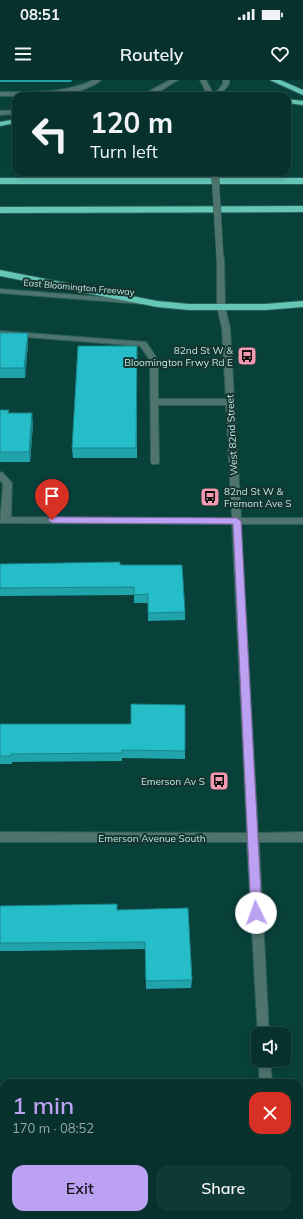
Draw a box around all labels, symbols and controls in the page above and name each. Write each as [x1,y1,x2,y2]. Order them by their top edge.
text: 08:51 [20,5,60,24]
icon: menu [12,43,34,65]
text: Routely [120,43,183,66]
icon: heart [269,43,291,65]
text: 120 m [90,105,173,140]
icon: left [24,108,76,160]
text: Turn left [90,140,158,163]
street label: East Bloomington Freeway [23,277,135,298]
place label: 82nd St W & Bloomington Frwy Rd E [124,344,233,369]
bus stop icon: 82nd St W & Bloomington Frwy Rd E [236,345,258,367]
street label: West 82nd Street [223,394,241,476]
pin [35,479,69,520]
icon: arrive [41,485,63,507]
place label: 82nd St W & Fremont Ave S [224,485,292,510]
bus stop icon: 82nd St W & Fremont Ave S [199,486,221,508]
bus stop icon: Emerson Av S [208,770,230,792]
place label: Emerson Av S [141,775,205,788]
street label: Emerson Avenue South [98,832,206,845]
position arrow [235,892,277,934]
map controls [251,1027,291,1067]
button: sound [251,1027,291,1067]
text: 1 min [12,1090,74,1120]
button: close [249,1092,291,1134]
text: 170 m · 08:52 [12,1120,94,1136]
button: Exit [12,1165,148,1211]
button: Share [156,1165,291,1211]

